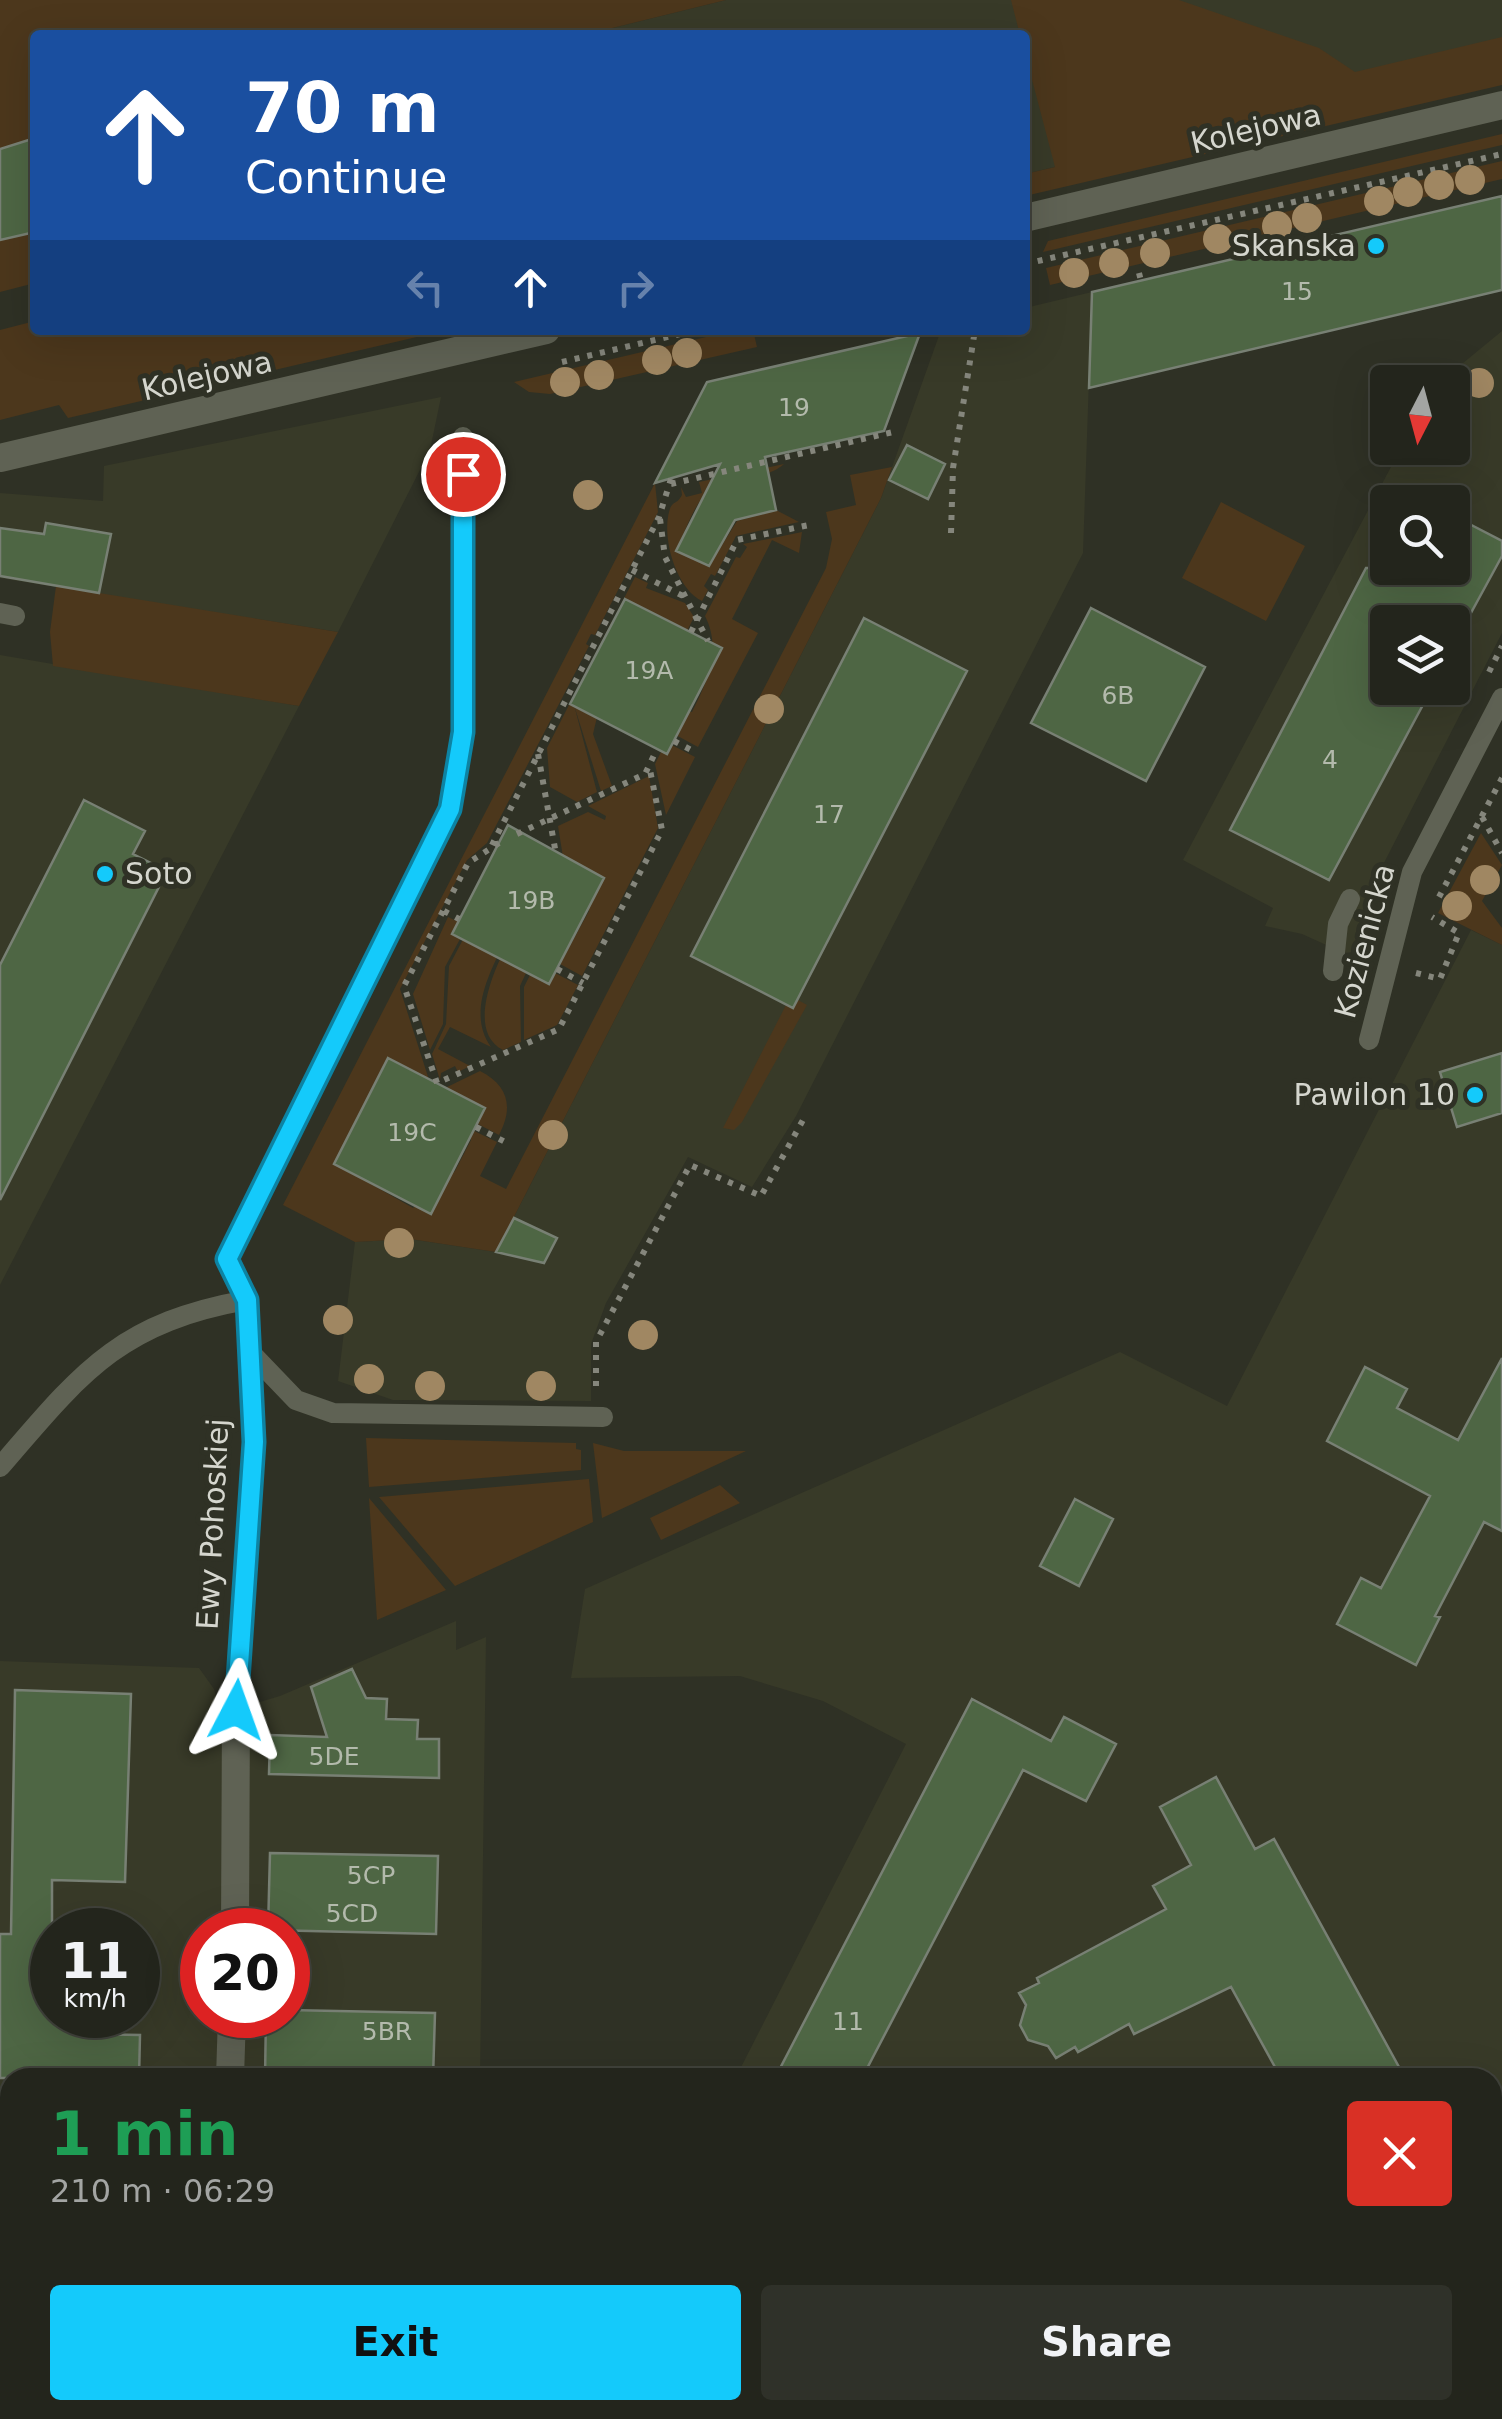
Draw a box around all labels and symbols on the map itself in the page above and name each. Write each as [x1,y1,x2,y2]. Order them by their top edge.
street label: Kolejowa [1187,97,1325,161]
place label: Skanska [1232,228,1356,263]
marker: Skanska [1365,235,1387,257]
house number: 15 [1281,277,1313,306]
street label: Kolejowa [138,344,276,408]
north arrow [1370,365,1470,465]
house number: 19 [778,393,810,422]
pin [421,432,506,517]
house number: 19A [625,656,673,685]
house number: 6B [1101,681,1135,710]
house number: 4 [1322,745,1338,774]
house number: 17 [813,800,845,829]
place label: Soto [125,856,193,891]
street label: Kozienicka [1327,860,1402,1022]
marker: Soto [94,863,116,885]
house number: 19B [507,886,555,915]
place label: Pawilon 10 [1294,1077,1455,1112]
marker: Pawilon 10 [1464,1084,1486,1106]
house number: 19C [387,1118,437,1147]
street label: Ewy Pohoskiej [189,1417,236,1631]
position arrow [184,1658,288,1762]
house number: 5DE [309,1742,359,1771]
house number: 5CP [347,1861,395,1890]
house number: 5CD [326,1899,378,1928]
speed limit sign: 20 [180,1908,310,2038]
house number: 11 [832,2007,864,2036]
house number: 5BR [362,2017,412,2046]

